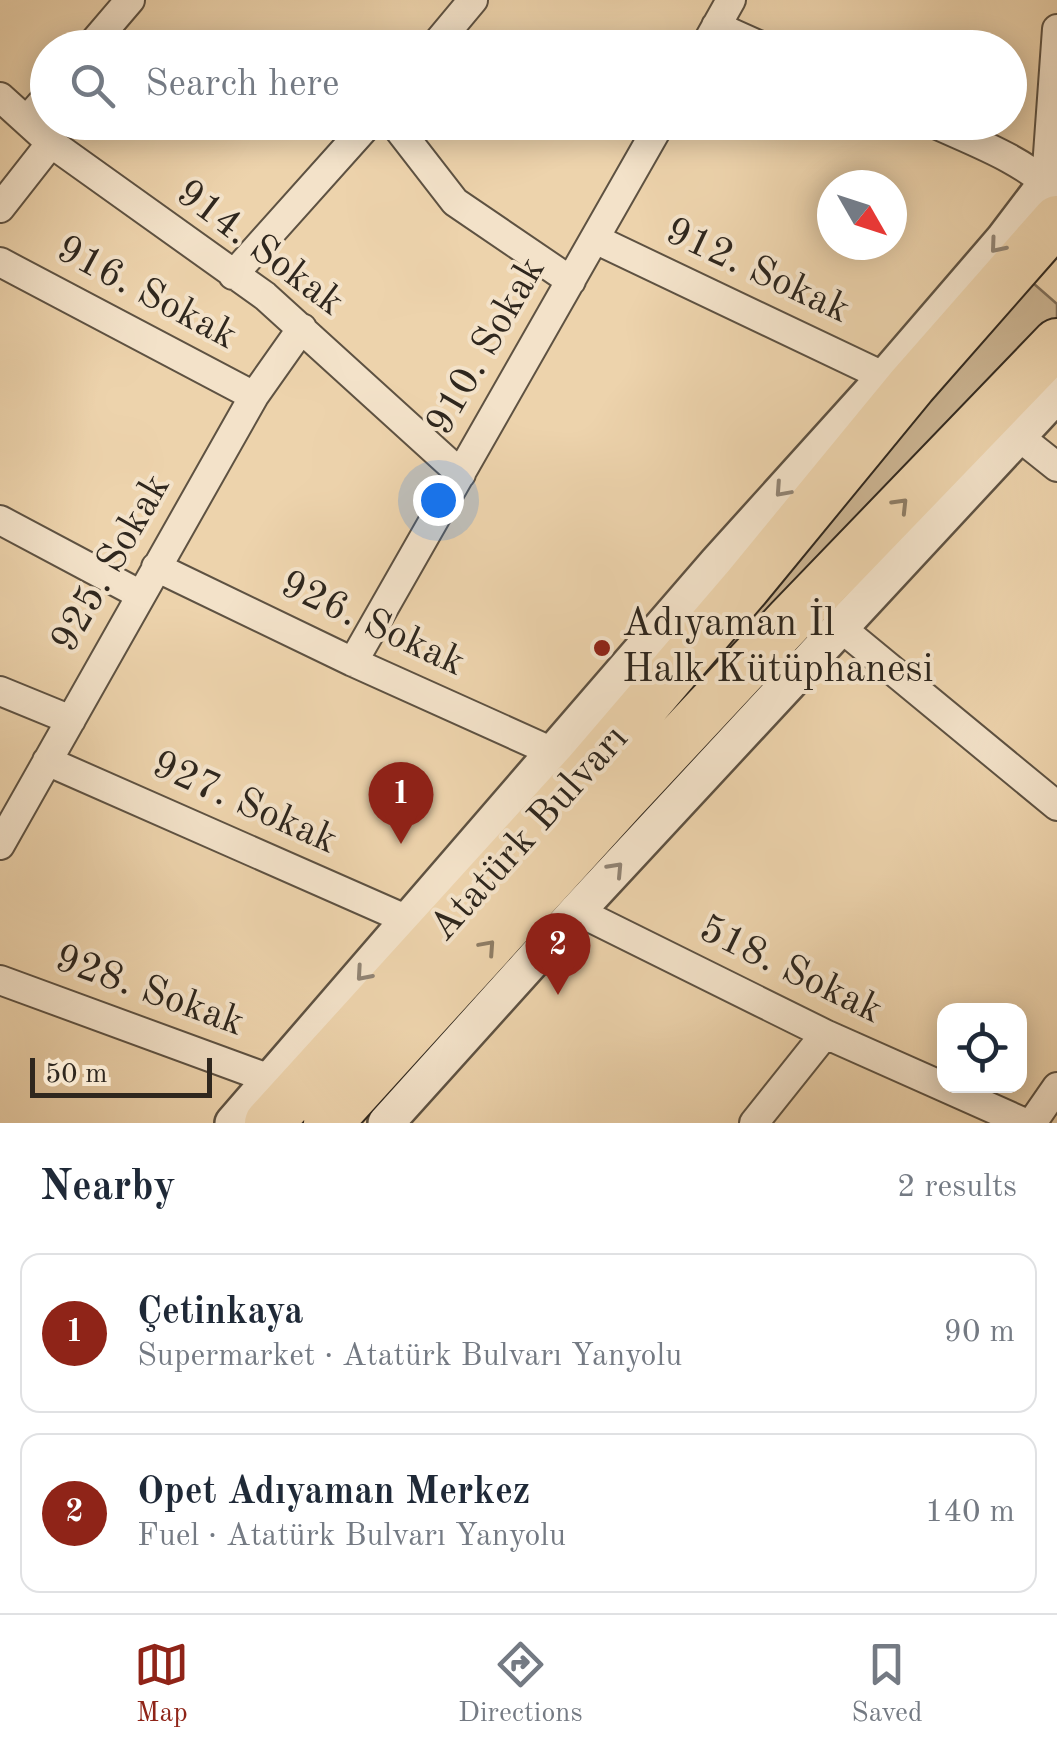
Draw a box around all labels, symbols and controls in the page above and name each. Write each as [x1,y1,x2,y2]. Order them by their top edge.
search box [30,30,1027,140]
icon: search [65,58,120,113]
text: Search here [145,66,340,104]
north arrow [817,170,907,260]
street label: 914. Sokak [168,173,350,325]
street label: 912. Sokak [659,212,855,332]
street label: 916. Sokak [49,230,243,358]
one-way arrow [991,235,1009,253]
street label: 910. Sokak [420,251,554,443]
street label: 925. Sokak [45,468,179,660]
your location [413,475,464,526]
one-way arrow [776,478,794,497]
one-way arrow [889,498,907,517]
street label: 926. Sokak [274,565,470,685]
place label: Adıyaman İl Halk Kütüphanesi [622,598,933,691]
marker: Adıyaman İl Halk Kütüphanesi [591,637,613,659]
street label: Atatürk Bulvarı [423,719,637,949]
street label: 927. Sokak [145,745,343,863]
pin: 1 [368,762,434,844]
one-way arrow [604,862,622,881]
street label: 518. Sokak [692,910,888,1032]
pin: 2 [526,912,590,995]
street label: 928. Sokak [49,939,249,1045]
one-way arrow [476,940,494,959]
one-way arrow [357,962,375,980]
map controls [937,1003,1027,1093]
button: locate [937,1003,1027,1093]
scale bar [30,1053,212,1098]
text: 50 m [45,1061,108,1089]
text: Nearby [40,1167,176,1209]
text: 2 results [897,1172,1017,1204]
text: Çetinkaya [137,1294,304,1332]
text: 1 [65,1317,84,1349]
text: 90 m [944,1317,1015,1349]
text: Supermarket · Atatürk Bulvarı Yanyolu [137,1341,682,1373]
text: Opet Adıyaman Merkez [137,1474,530,1512]
text: 2 [65,1497,84,1529]
text: 140 m [925,1497,1015,1529]
text: Fuel · Atatürk Bulvarı Yanyolu [137,1521,566,1553]
tab: Map [134,1637,189,1732]
tab: Directions [458,1637,583,1732]
tab: Saved [851,1637,923,1732]

